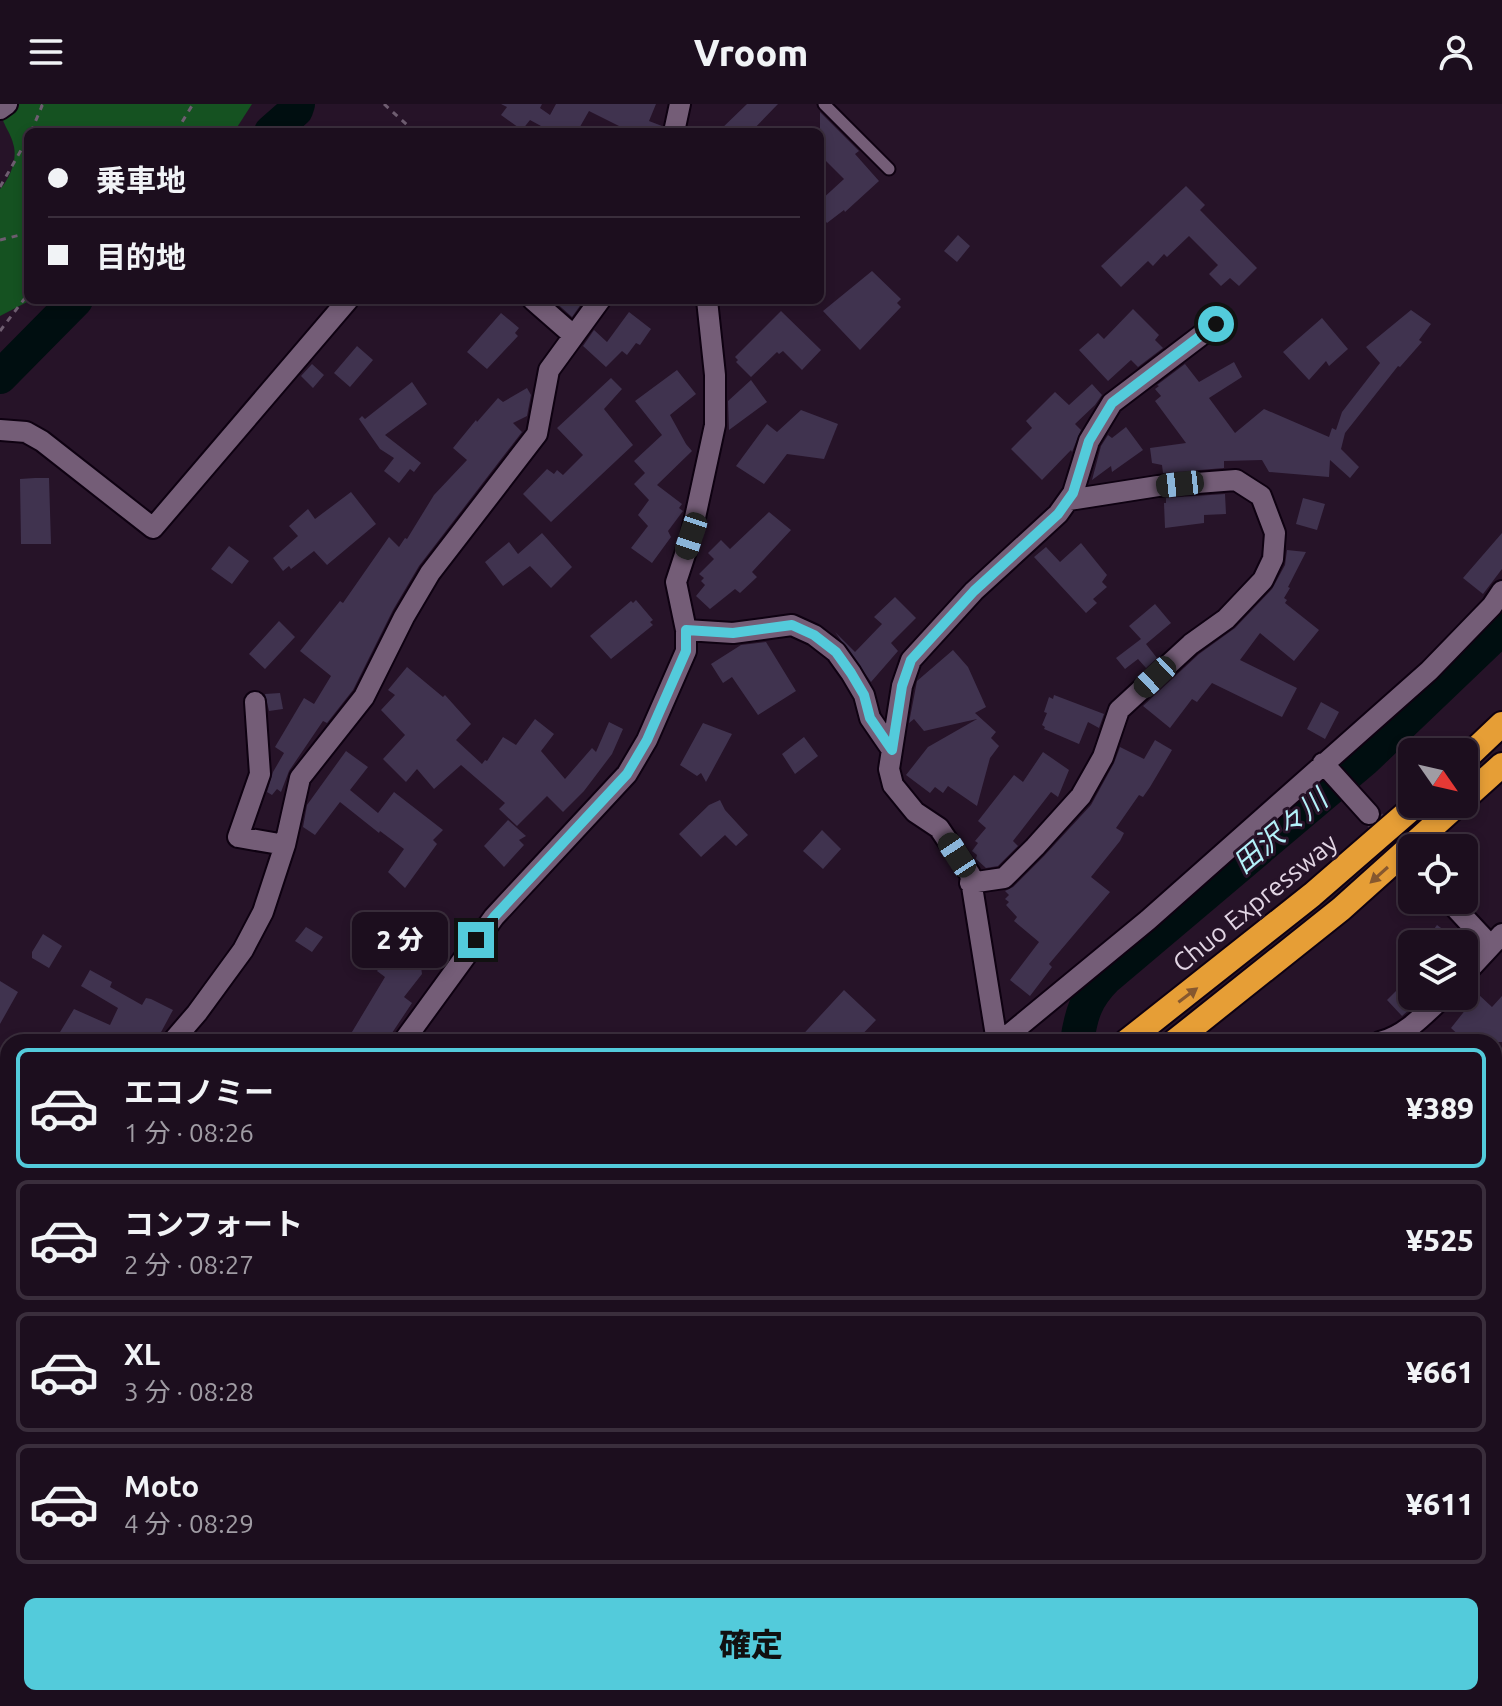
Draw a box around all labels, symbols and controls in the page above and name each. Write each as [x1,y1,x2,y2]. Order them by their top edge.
icon: menu [24,30,68,74]
icon: person [1434,30,1478,74]
text: Vroom [694,32,808,73]
text: 乗車地 [96,163,186,197]
text: 目的地 [96,240,186,274]
route start [1198,306,1234,342]
car [1155,470,1205,498]
car [672,509,710,563]
car [1129,652,1181,702]
north arrow [1398,738,1478,818]
map controls [1398,738,1478,1010]
water label: 田沢々川 [1227,781,1335,878]
car [934,828,980,882]
street label: Chuo Expressway [1167,828,1343,978]
button: locate [1398,834,1478,914]
one-way arrow [1370,865,1389,883]
callout: 2 分 [352,912,448,968]
route end [458,922,494,958]
text: 2 分 [377,925,423,954]
button: layers [1398,930,1478,1010]
one-way arrow [1178,987,1198,1003]
icon: car [28,1072,100,1144]
text: エコノミー [124,1075,274,1109]
text: ¥389 [1406,1091,1474,1125]
text: 1 分 · 08:26 [124,1118,254,1147]
icon: car [28,1204,100,1276]
text: コンフォート [124,1207,303,1241]
text: ¥525 [1406,1223,1474,1257]
text: 2 分 · 08:27 [124,1250,254,1279]
icon: car [28,1336,100,1408]
text: XL [124,1337,160,1371]
text: ¥661 [1406,1355,1474,1389]
text: 3 分 · 08:28 [124,1377,254,1406]
icon: car [28,1468,100,1540]
text: Moto [124,1469,199,1503]
text: ¥611 [1406,1487,1474,1521]
text: 4 分 · 08:29 [124,1509,254,1538]
button: 確定 [24,1598,1478,1690]

